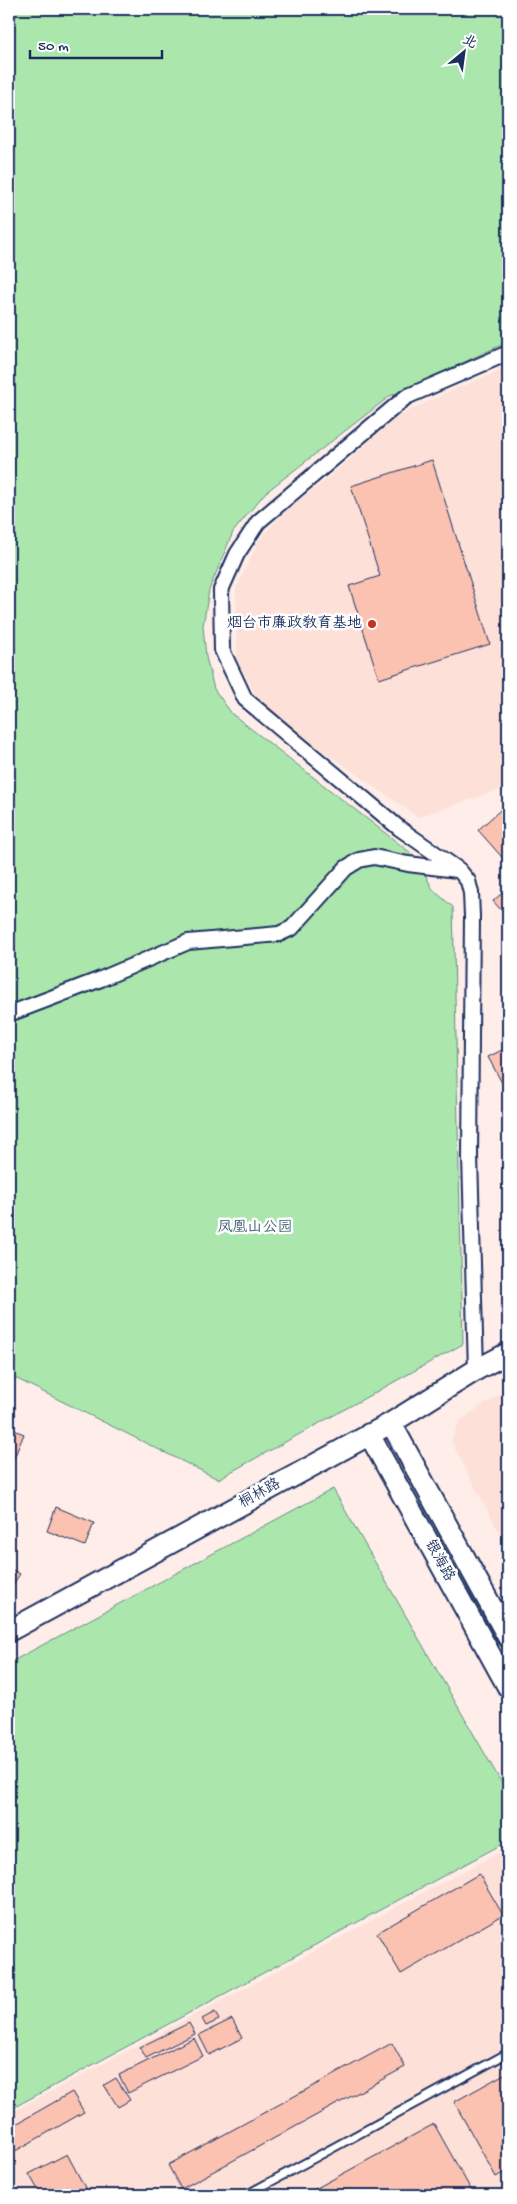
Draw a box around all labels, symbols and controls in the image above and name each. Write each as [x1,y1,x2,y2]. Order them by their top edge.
scale bar [30,28,162,60]
north arrow [440,28,490,78]
text: 北 [459,32,479,54]
text: 50 m [38,38,69,56]
place label: 烟台市廉政教育基地 [227,615,362,633]
marker: 烟台市廉政教育基地 [366,618,378,630]
park label: 凤凰山公园 [217,1219,293,1237]
street label: 桐林路 [236,1475,284,1513]
street label: 银海路 [420,1537,458,1585]

